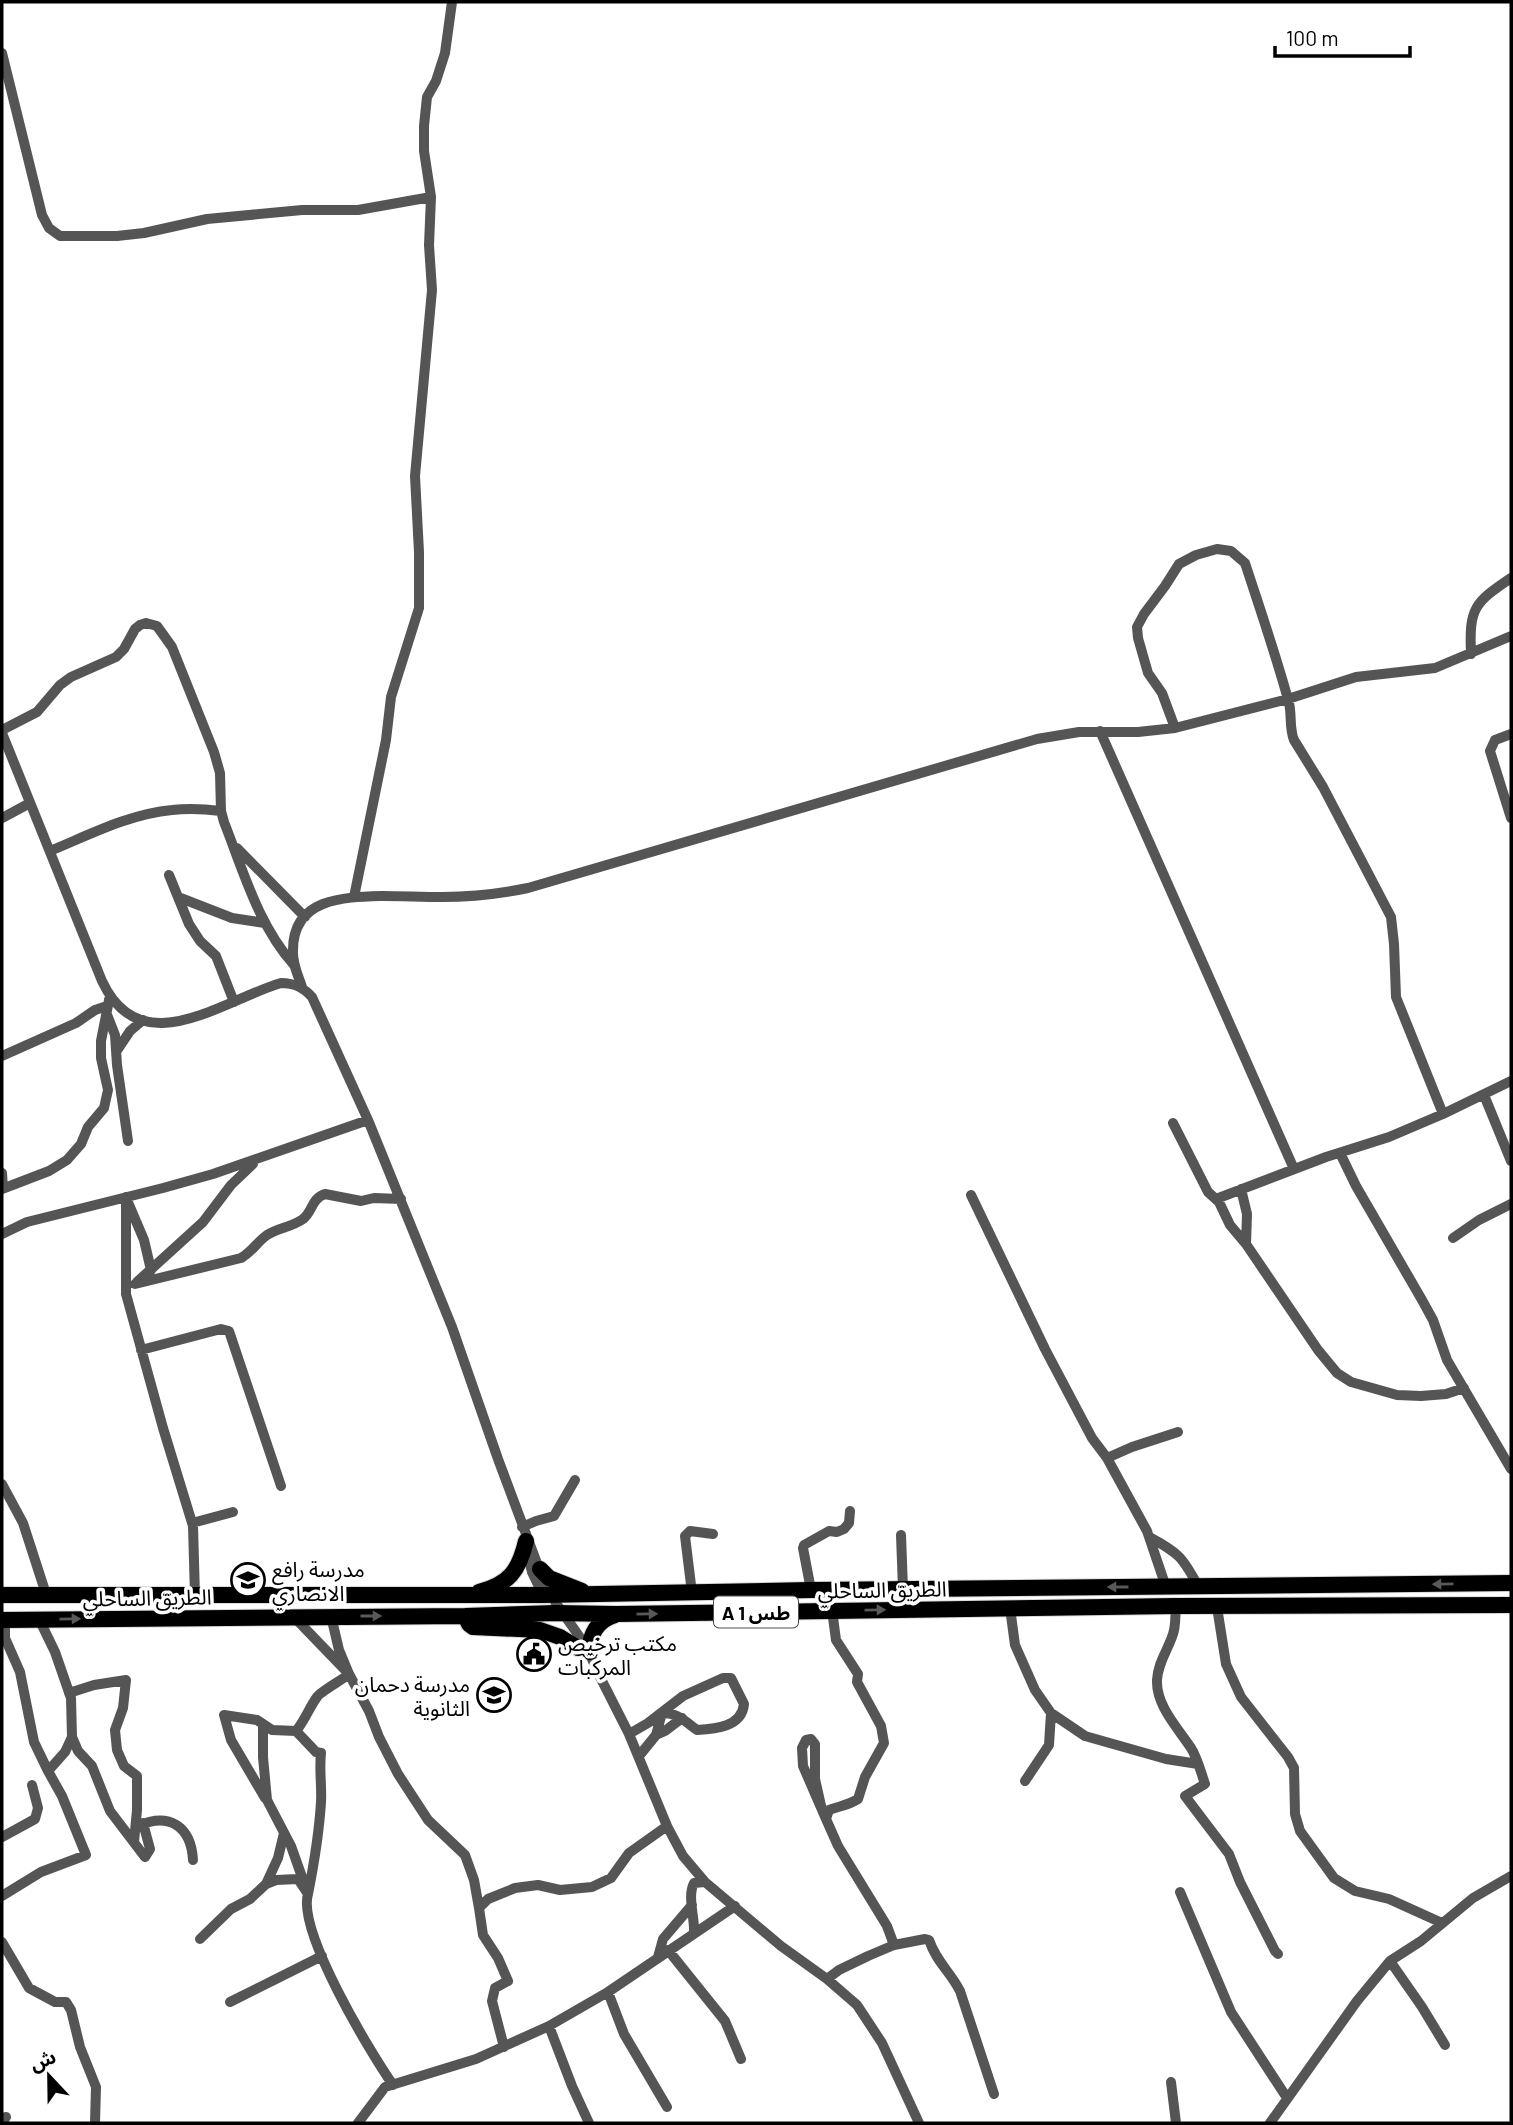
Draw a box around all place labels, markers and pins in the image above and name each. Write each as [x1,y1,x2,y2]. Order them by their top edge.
place label: مدرسة رافع الانصاري [272,1556,365,1609]
school or university icon: مدرسة رافع الانصاري [229,1561,267,1599]
place label: مكتب ترخيص المركبات [558,1630,677,1680]
public building icon: مكتب ترخيص المركبات [515,1635,553,1673]
place label: مدرسة دحمان الثانوية [355,1671,470,1721]
school or university icon: مدرسة دحمان الثانوية [475,1676,513,1714]

